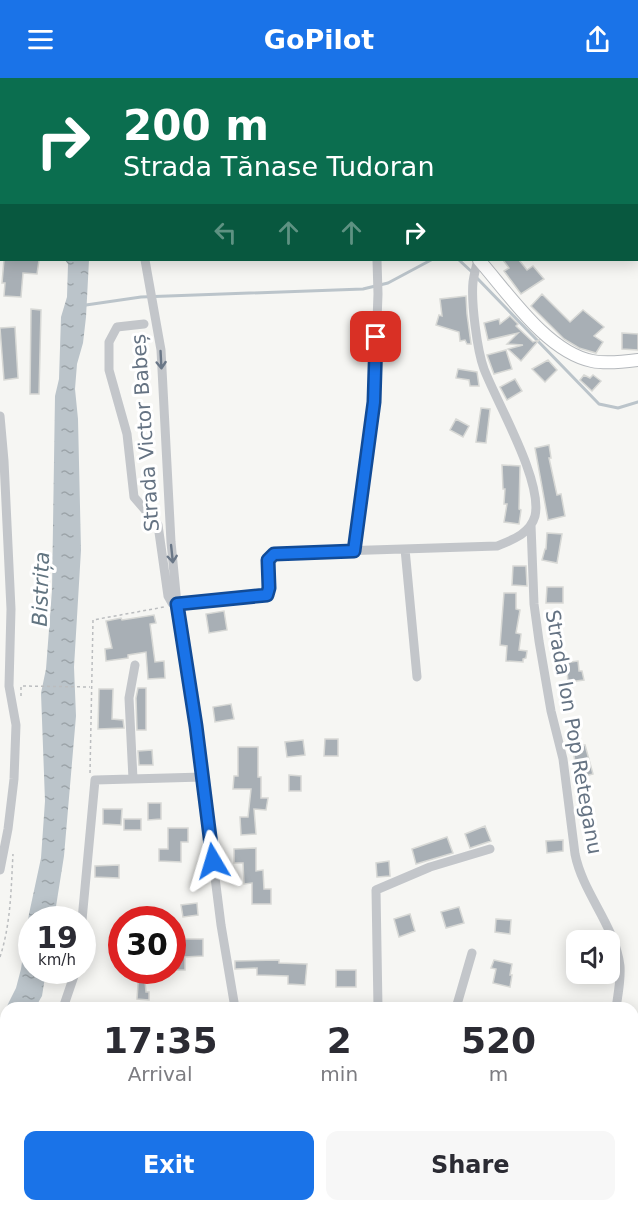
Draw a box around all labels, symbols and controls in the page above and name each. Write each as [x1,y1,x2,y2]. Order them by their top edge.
icon: menu [24,23,57,56]
icon: share [581,23,614,56]
text: GoPilot [264,24,374,55]
text: 200 m [123,101,269,150]
icon: right [24,102,102,180]
text: Strada Tănase Tudoran [123,151,435,182]
icon: left [209,216,242,249]
icon: ahead [272,216,305,249]
icon: ahead [335,216,368,249]
icon: right [398,216,431,249]
pin [350,311,401,362]
icon: arrive [359,320,392,353]
street label: Strada Victor Babeș [126,333,164,533]
one-way arrow [156,349,167,369]
one-way arrow [167,544,178,564]
water label: Bistrița [28,551,54,627]
street label: Strada Ion Pop Reteganu [541,608,607,856]
position arrow [181,829,245,893]
speed limit sign: 30 [108,906,186,984]
text: 19 [36,920,78,955]
map controls [566,930,620,984]
button: sound [566,930,620,984]
text: km/h [38,951,76,969]
text: 17:35 [103,1020,217,1061]
text: 2 [327,1020,352,1061]
text: 520 [461,1020,536,1061]
text: Arrival [128,1062,193,1086]
text: min [320,1062,358,1086]
text: m [489,1062,508,1086]
button: Exit [24,1131,314,1200]
button: Share [326,1131,615,1200]

